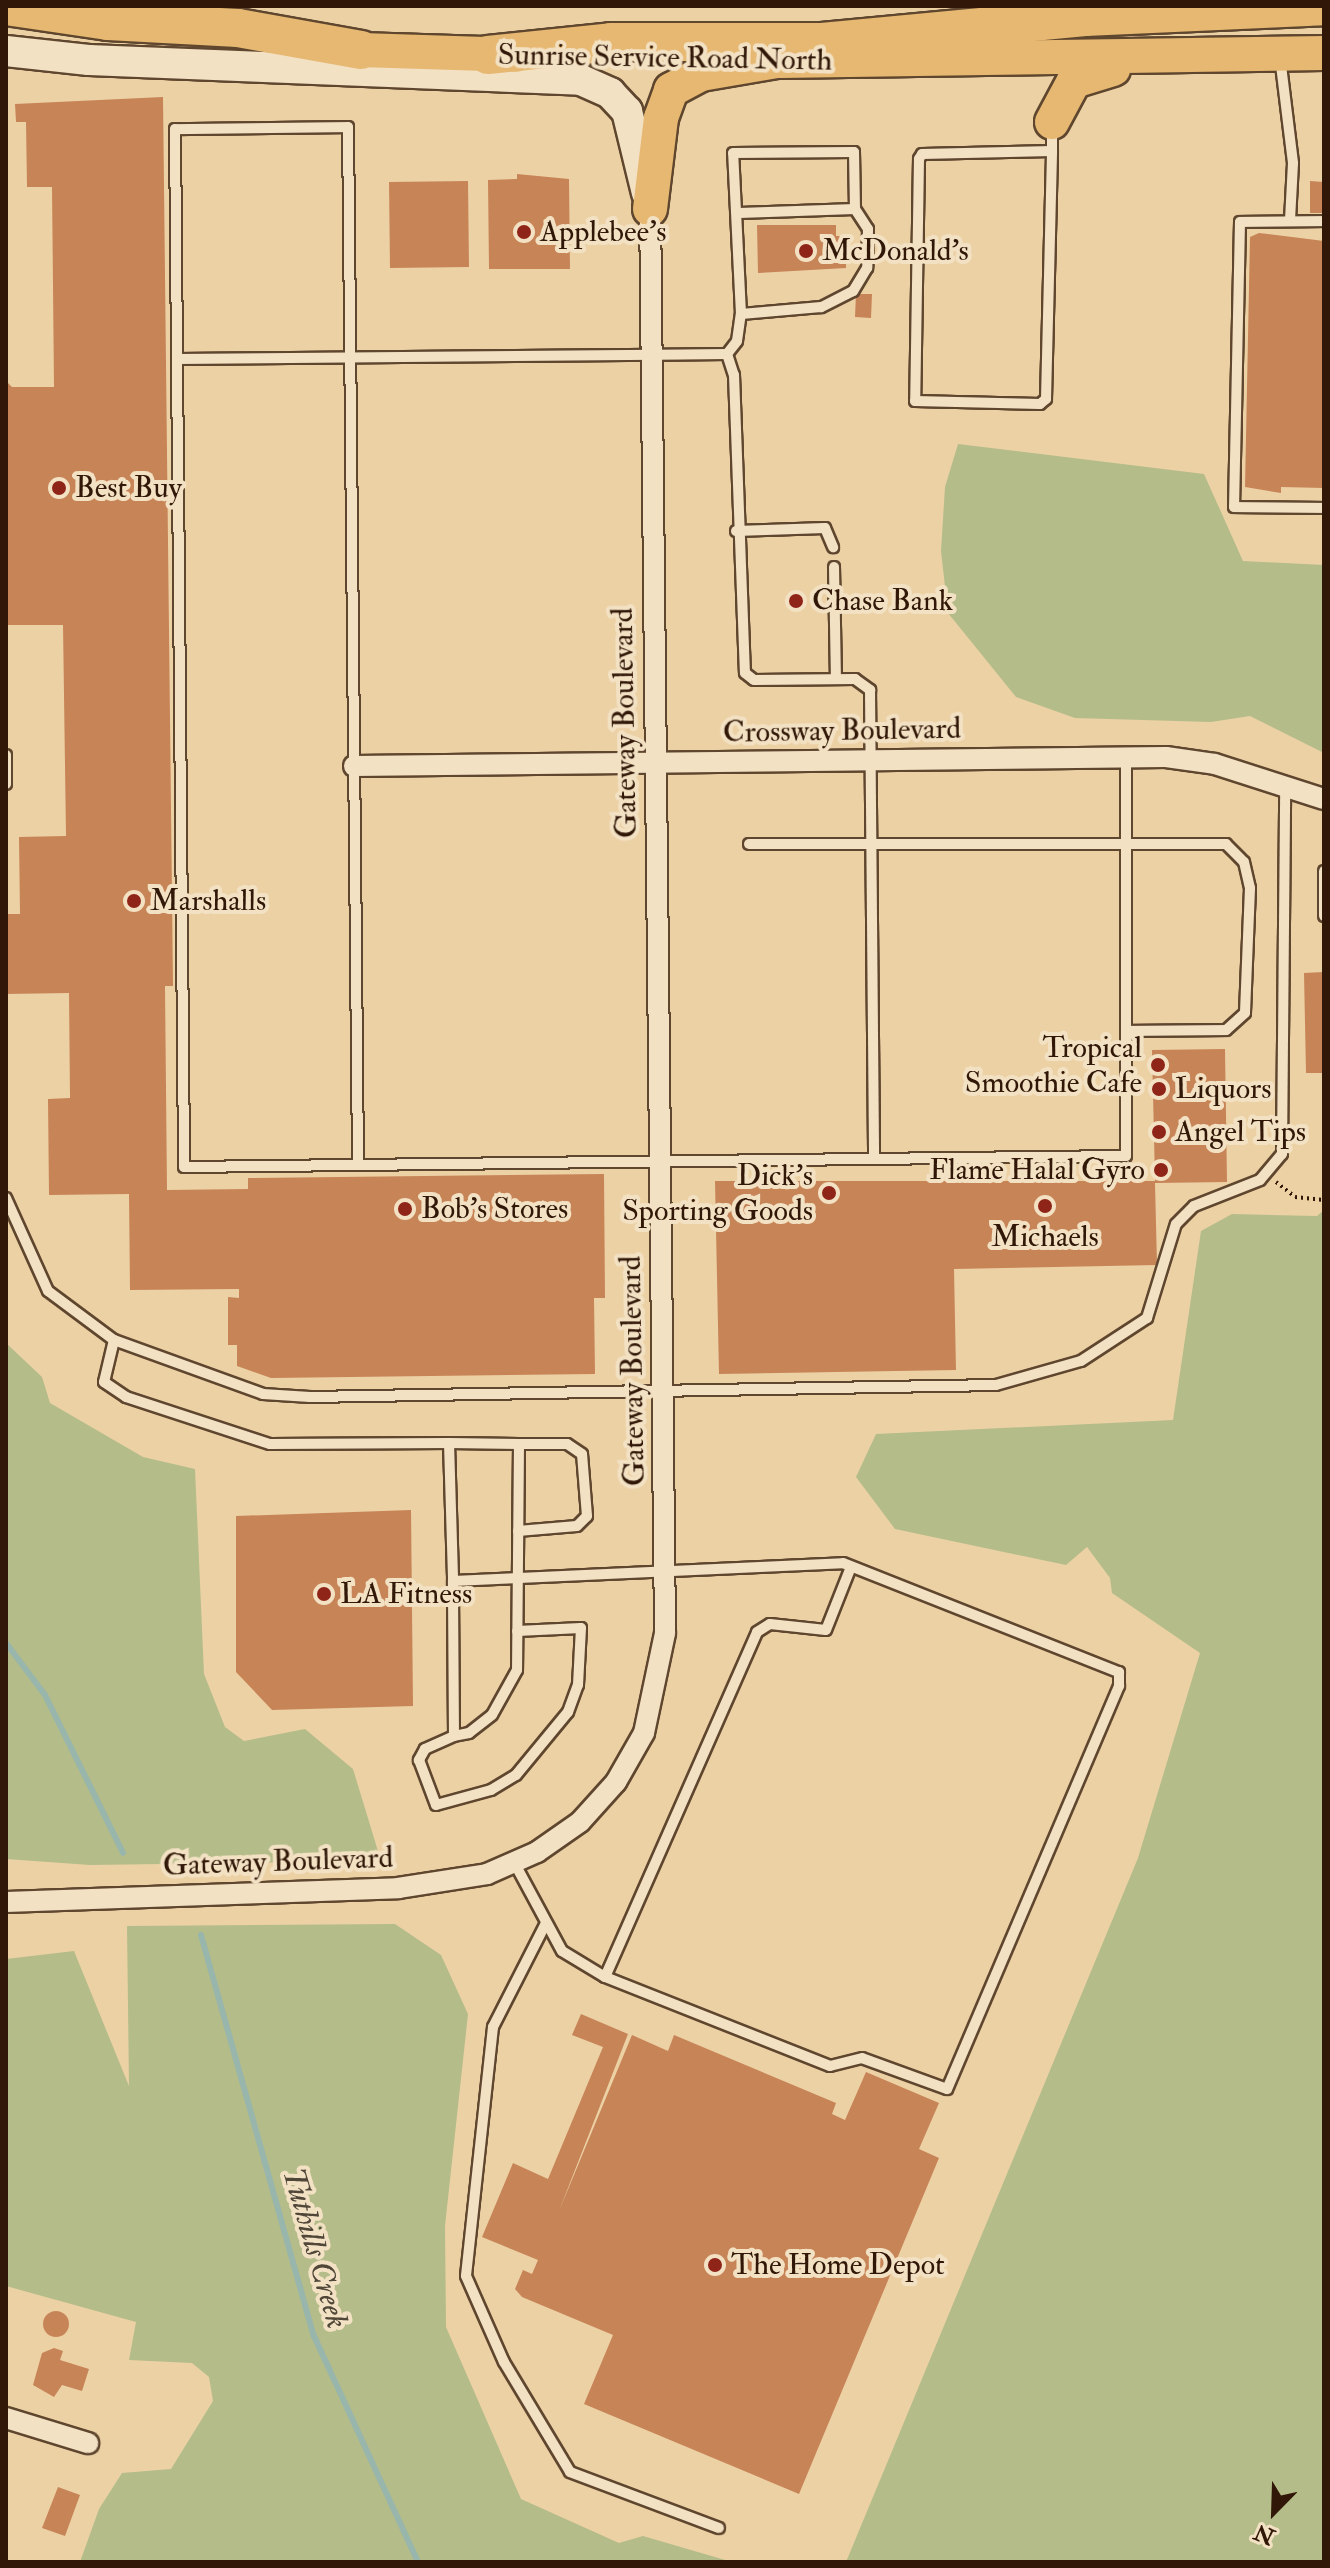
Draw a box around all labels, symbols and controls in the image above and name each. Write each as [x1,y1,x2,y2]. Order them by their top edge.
street label: Sunrise Service Road North [497,37,833,79]
place label: Applebee's [540,214,667,250]
marker: Applebee's [515,223,533,241]
place label: McDonald's [822,233,969,269]
marker: McDonald's [797,242,815,260]
place label: Best Buy [75,470,182,506]
marker: Best Buy [50,479,68,497]
place label: Chase Bank [812,583,953,619]
marker: Chase Bank [787,592,805,610]
street label: Gateway Boulevard [605,608,645,838]
street label: Crossway Boulevard [723,711,961,751]
place label: Marshalls [150,883,266,919]
marker: Marshalls [125,892,143,910]
place label: Tropical Smoothie Cafe [965,1030,1142,1100]
marker: Tropical Smoothie Cafe [1149,1056,1167,1074]
place label: Liquors [1175,1071,1272,1107]
marker: Liquors [1150,1080,1168,1098]
place label: Angel Tips [1175,1114,1306,1150]
marker: Angel Tips [1150,1123,1168,1141]
place label: Flame Halal Gyro [929,1152,1145,1188]
place label: Dick's Sporting Goods [622,1158,813,1228]
marker: Flame Halal Gyro [1152,1161,1170,1179]
marker: Dick's Sporting Goods [820,1184,838,1202]
place label: Bob's Stores [421,1191,568,1227]
marker: Michaels [1036,1197,1054,1215]
marker: Bob's Stores [396,1200,414,1218]
place label: Michaels [991,1219,1099,1255]
street label: Gateway Boulevard [613,1256,653,1486]
place label: LA Fitness [340,1576,472,1612]
marker: LA Fitness [315,1585,333,1603]
street label: Gateway Boulevard [162,1840,394,1884]
water label: Tuthills Creek [274,2163,356,2333]
place label: The Home Depot [731,2247,945,2283]
marker: The Home Depot [706,2256,724,2274]
north arrow [1234,2472,1314,2552]
text: N [1250,2517,1279,2551]

